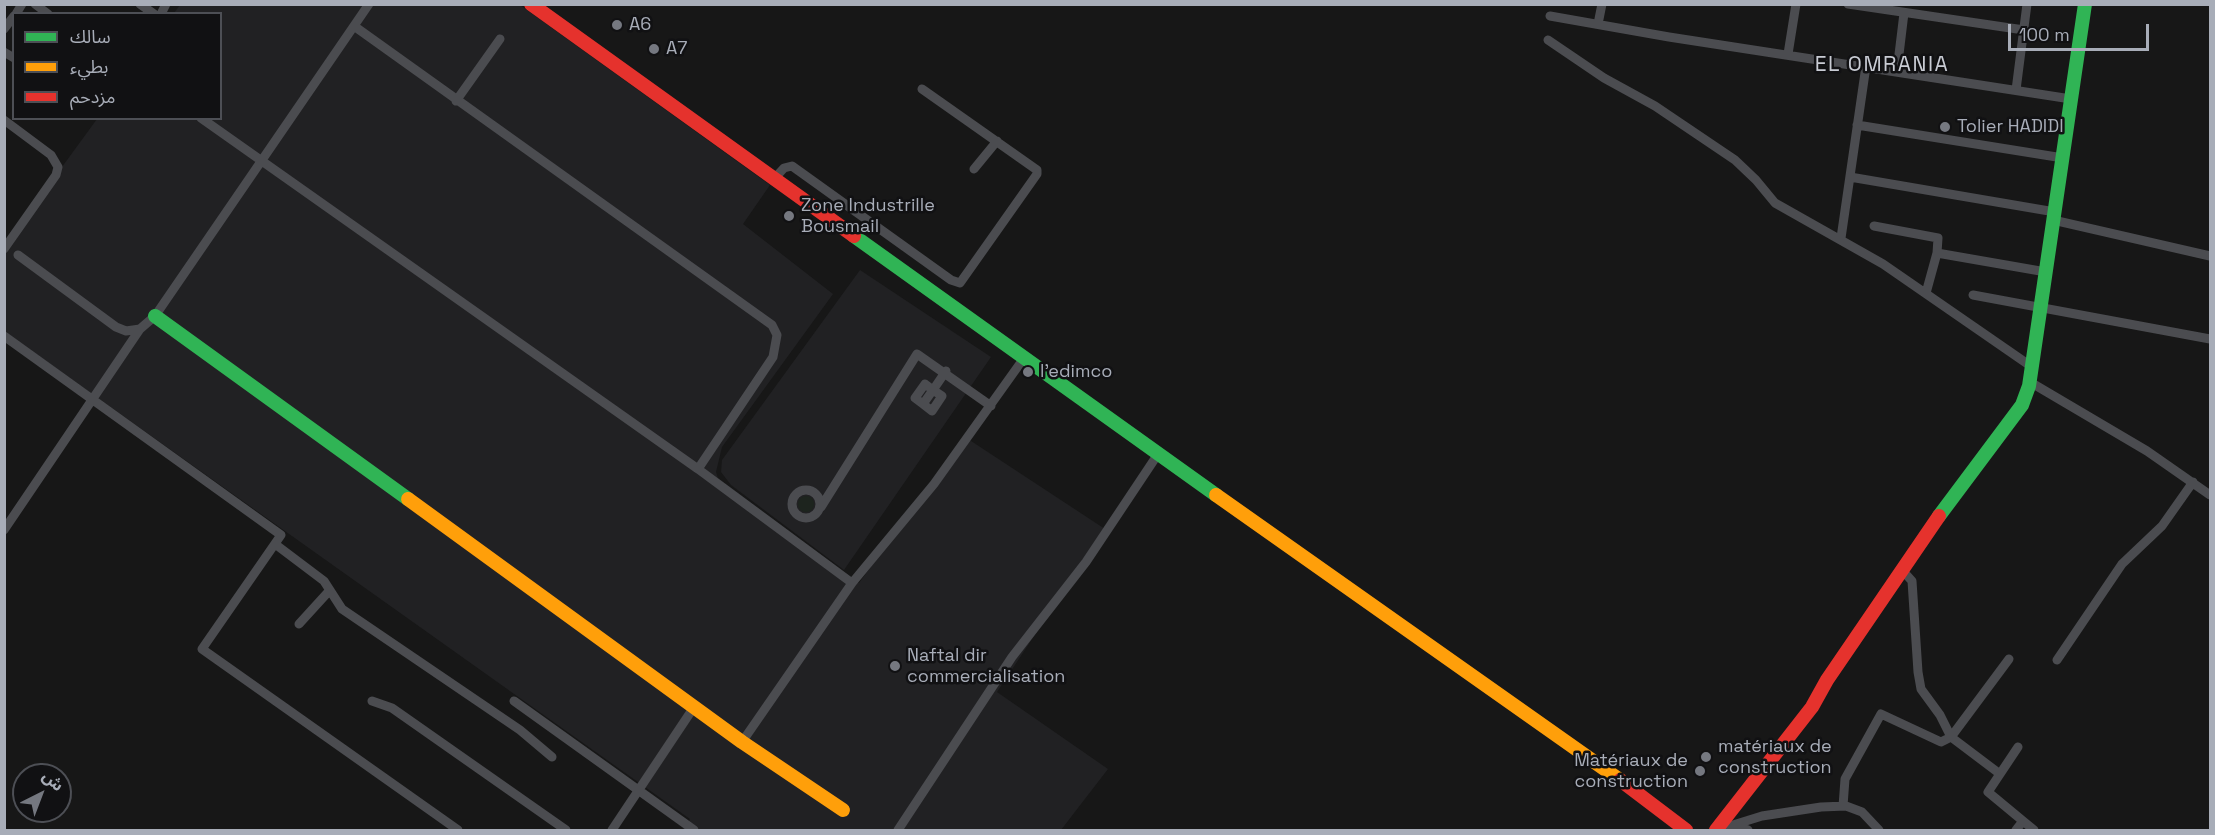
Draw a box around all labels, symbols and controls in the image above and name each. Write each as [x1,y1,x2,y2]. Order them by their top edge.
legend [12,12,222,120]
scale bar [2011,12,2152,50]
place label: A6 [629,14,651,36]
marker: A6 [610,18,624,32]
text: 100 m [2019,23,2070,46]
text: سالك [70,25,111,48]
place label: A7 [666,38,687,60]
marker: A7 [647,42,661,56]
district label: EL OMRANIA [1815,52,1949,78]
text: بطيء [70,55,108,78]
text: مزدحم [70,85,115,108]
place label: Tolier HADIDI [1957,116,2064,138]
marker: Tolier HADIDI [1938,120,1952,134]
place label: Zone Industrille Bousmail [801,195,935,238]
marker: Zone Industrille Bousmail [782,209,796,223]
place label: l'edimco [1040,361,1112,383]
marker: l'edimco [1021,365,1035,379]
place label: Naftal dir commercialisation [907,645,1065,688]
marker: Naftal dir commercialisation [888,659,902,673]
place label: matériaux de construction [1718,736,1832,778]
place label: Matériaux de construction [1574,750,1688,792]
marker: matériaux de construction [1699,750,1713,764]
north arrow [12,763,72,823]
marker: Matériaux de construction [1693,764,1707,778]
text: ش [38,766,68,796]

